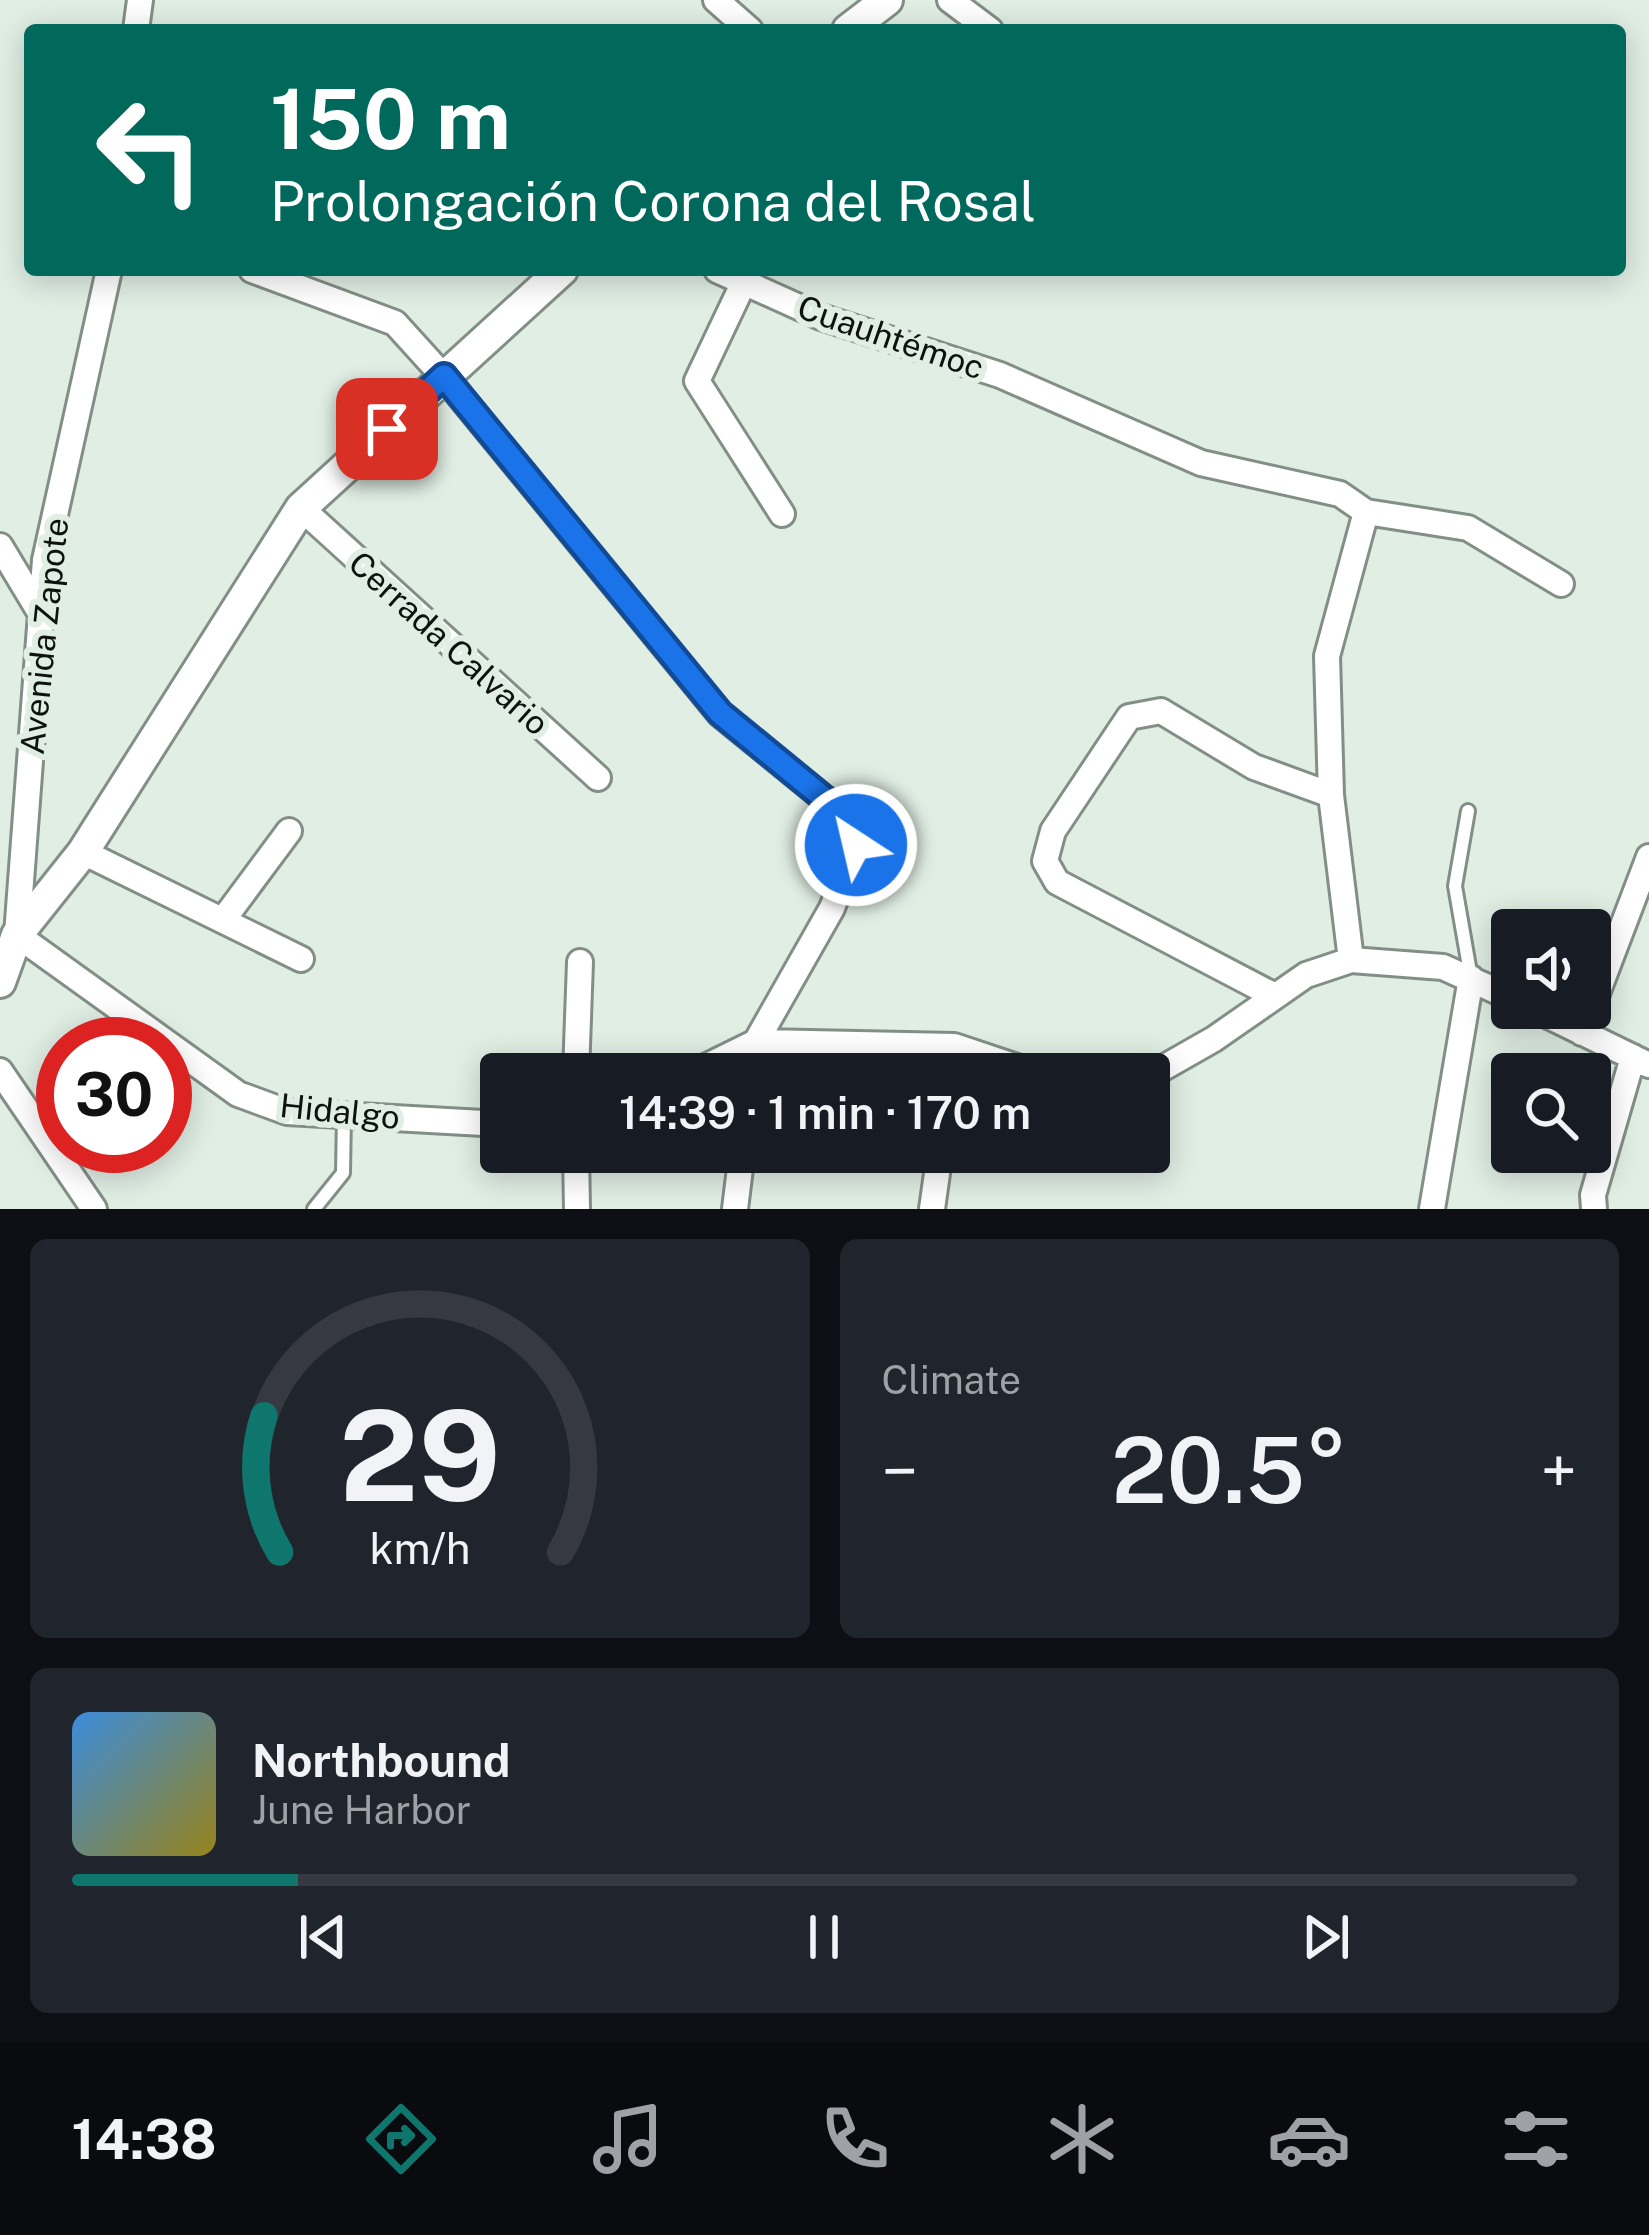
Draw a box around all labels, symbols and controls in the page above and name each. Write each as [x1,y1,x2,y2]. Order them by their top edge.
text: 150 m [270,69,511,168]
icon: left [72,72,228,228]
text: Prolongación Corona del Rosal [270,170,1036,233]
street label: Cuauhtémoc [793,287,989,387]
pin [336,378,438,480]
icon: arrive [354,396,420,462]
street label: Avenida Zapote [13,516,75,756]
street label: Cerrada Calvario [342,544,556,742]
position arrow [793,782,919,908]
map controls [1491,909,1611,1173]
button: sound [1491,909,1611,1029]
speed limit sign: 30 [36,1017,192,1173]
button: search [1491,1053,1611,1173]
street label: Hidalgo [278,1086,402,1136]
text: 14:39 · 1 min · 170 m [619,1086,1031,1139]
text: Climate [882,1357,1021,1403]
text: 29 [339,1382,500,1529]
text: 20.5° [1111,1417,1347,1523]
text: − [882,1432,918,1510]
text: + [1540,1432,1577,1510]
text: km/h [369,1522,470,1573]
text: Northbound [252,1734,510,1787]
text: June Harbor [252,1787,471,1833]
icon: previous [290,1904,356,1970]
icon: pause [791,1904,857,1970]
icon: next [1293,1904,1359,1970]
icon: directions [359,2097,443,2181]
icon: music [586,2097,670,2181]
icon: phone [813,2097,897,2181]
icon: climate [1040,2097,1124,2181]
icon: car [1267,2097,1351,2181]
icon: filters [1494,2097,1578,2181]
text: 14:38 [71,2108,217,2171]

